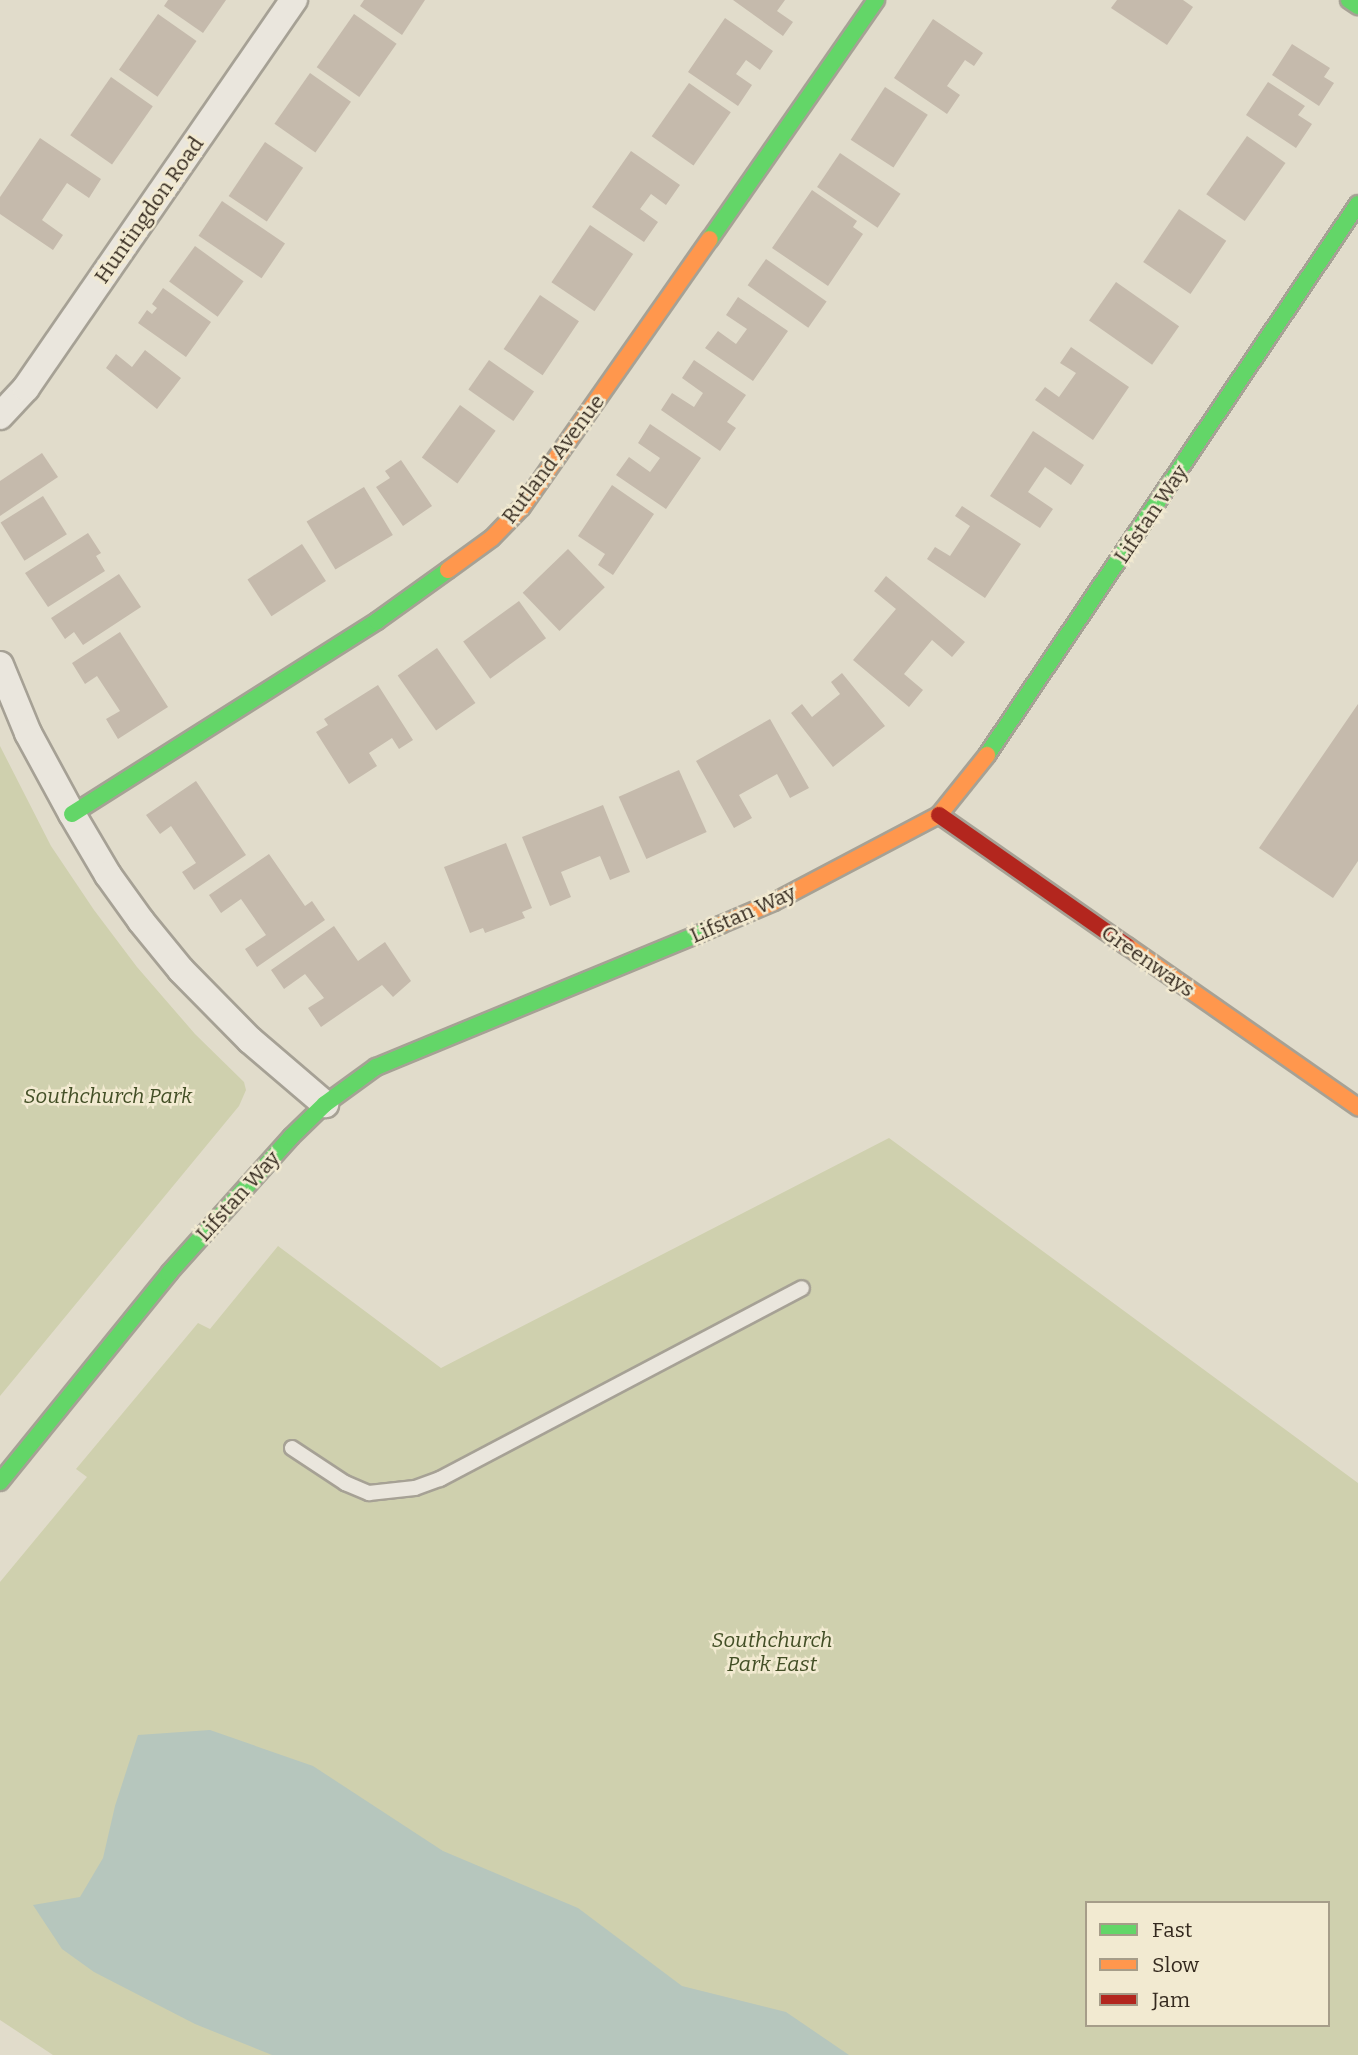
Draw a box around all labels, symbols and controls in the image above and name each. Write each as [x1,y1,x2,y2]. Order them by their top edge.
street label: Huntingdon Road [89,132,209,288]
street label: Rutland Avenue [496,390,610,528]
street label: Lifstan Way [1109,460,1193,568]
street label: Lifstan Way [686,880,800,948]
street label: Greenways [1097,920,1199,1002]
park label: Southchurch Park [24,1083,192,1109]
street label: Lifstan Way [191,1146,285,1246]
park label: Southchurch Park East [712,1627,832,1677]
legend [1085,1901,1330,2027]
text: Fast [1152,1917,1192,1943]
text: Slow [1152,1952,1199,1978]
text: Jam [1152,1987,1190,2013]

